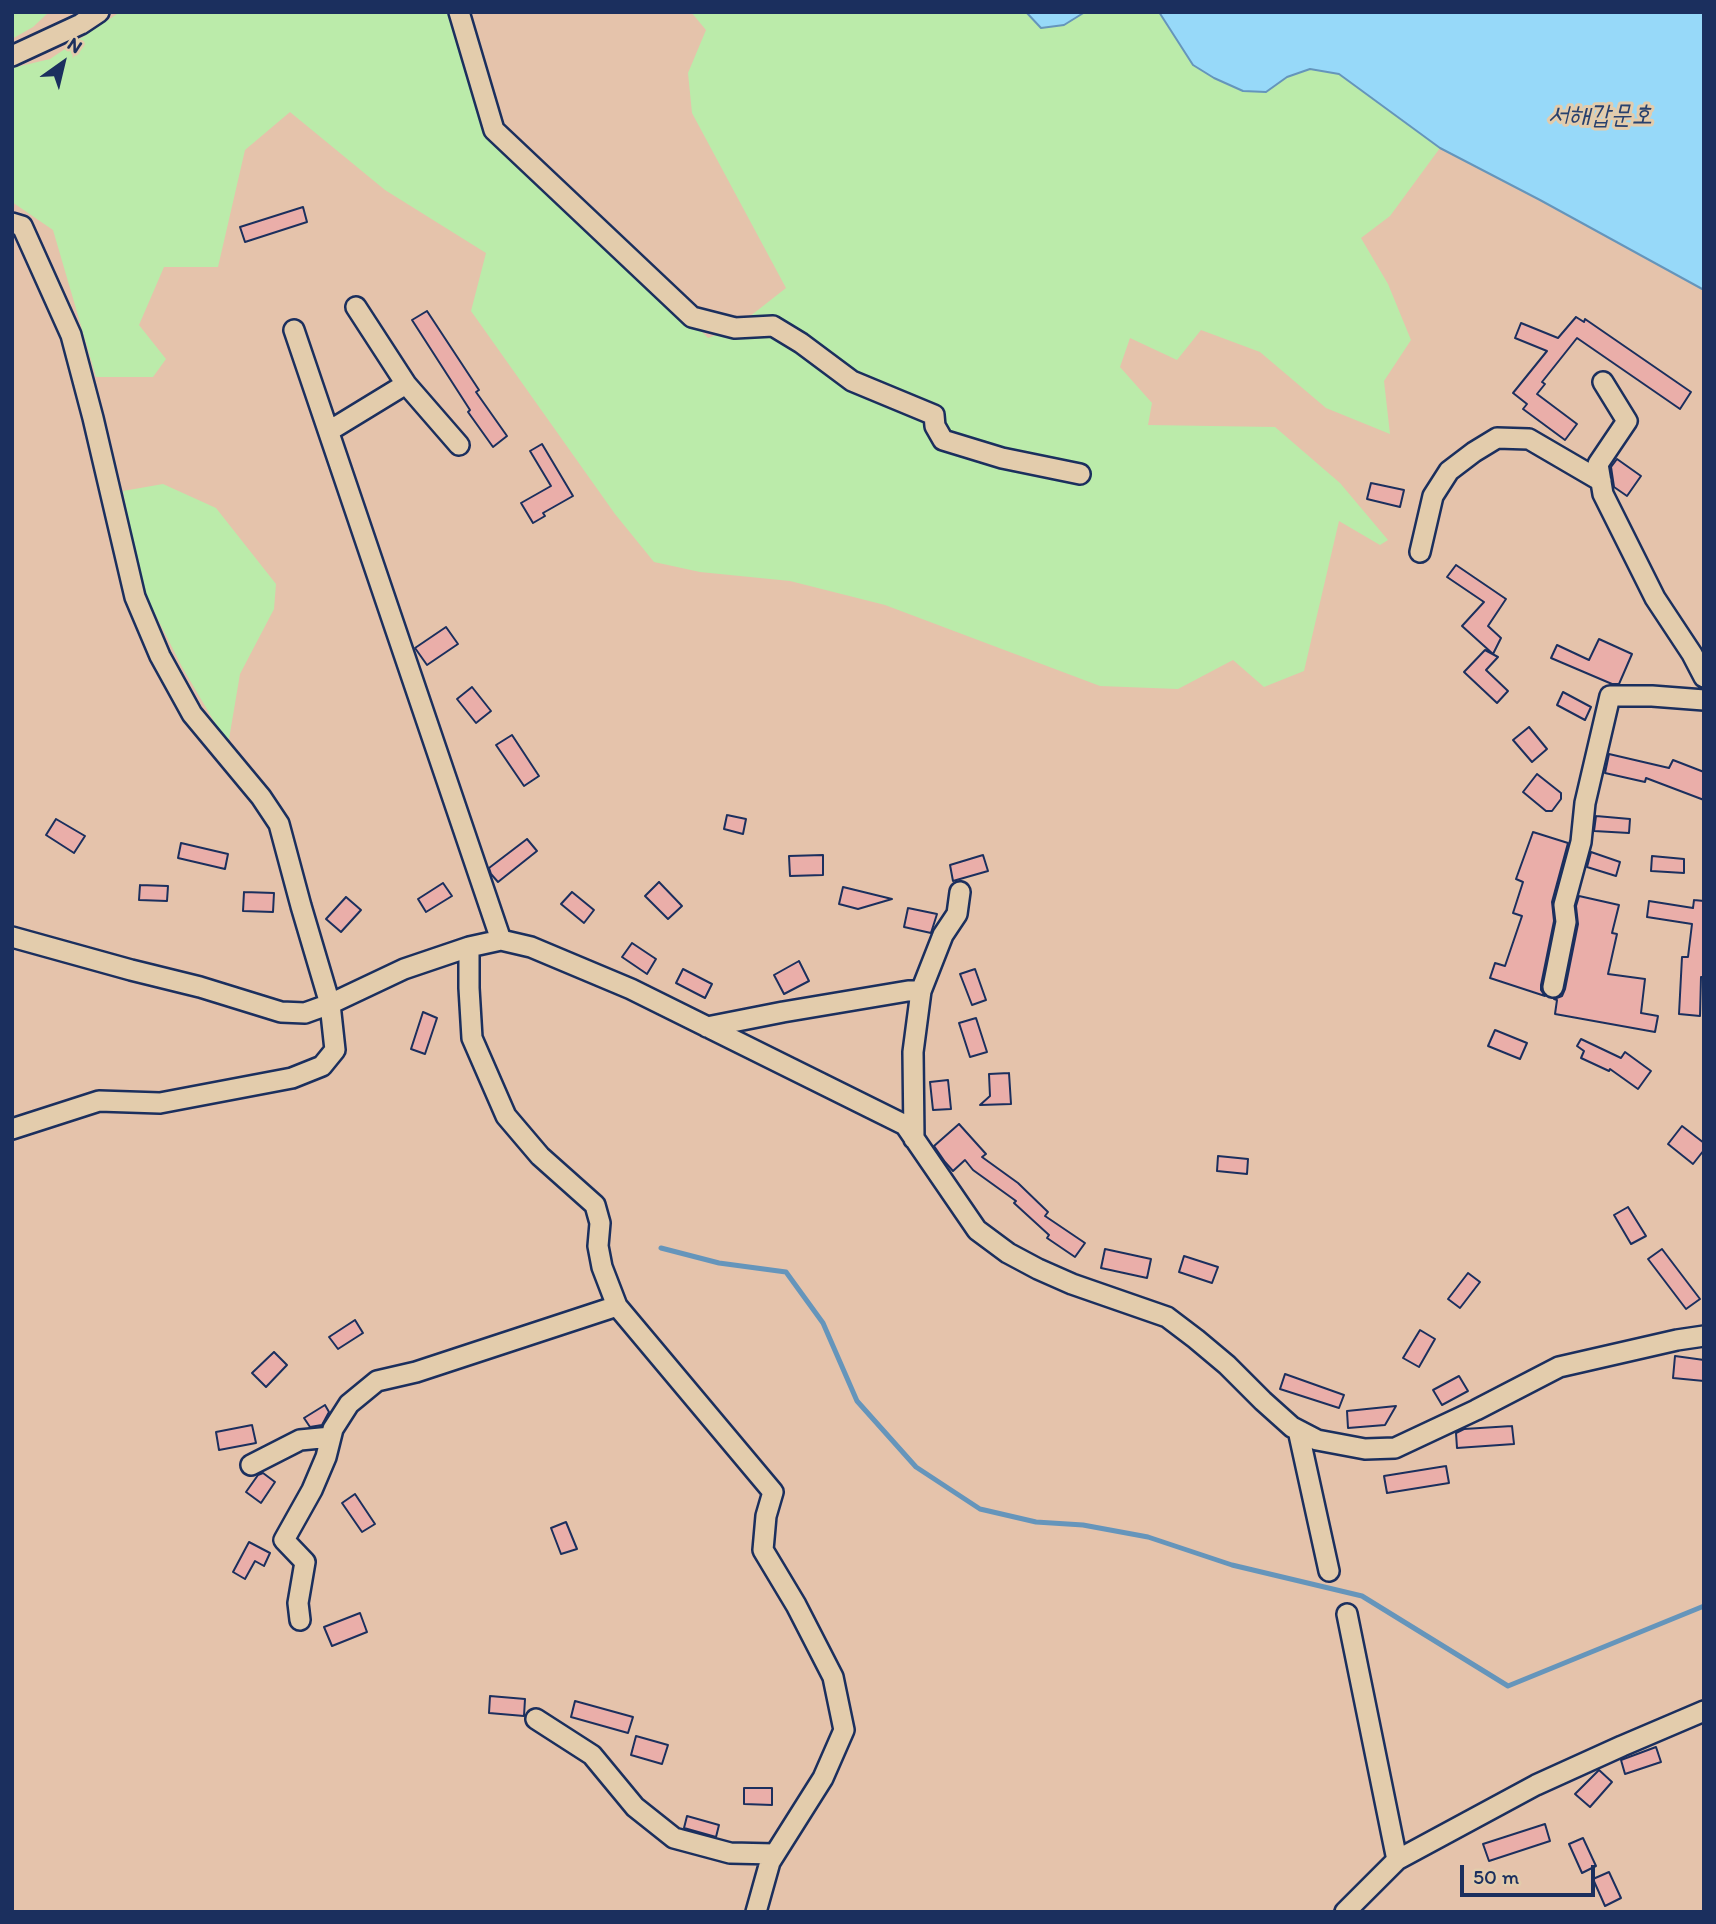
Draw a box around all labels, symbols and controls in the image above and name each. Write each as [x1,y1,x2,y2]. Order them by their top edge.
north arrow [28,28,98,98]
text: N [63,32,87,58]
water label: 서해갑문호 [1548,100,1652,132]
scale bar [1464,1850,1599,1894]
text: 50 m [1473,1864,1519,1889]

